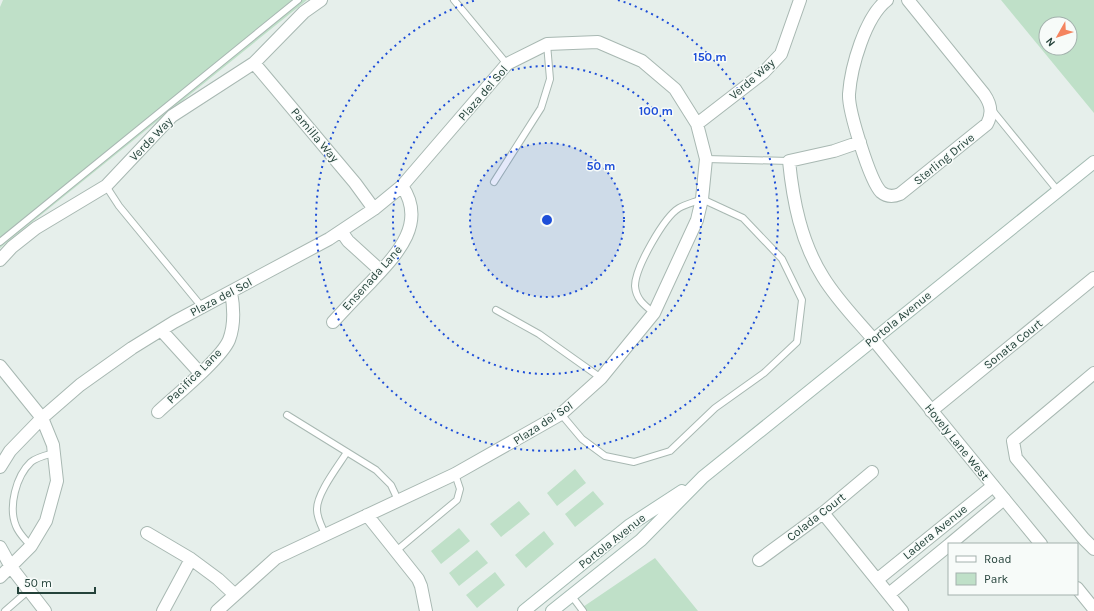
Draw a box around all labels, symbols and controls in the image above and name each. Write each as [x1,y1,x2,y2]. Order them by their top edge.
north arrow [1038,16,1078,56]
text: N [1043,35,1058,49]
text: 150 m [693,50,727,64]
street label: Verde Way [726,55,778,102]
street label: Plaza del Sol [455,63,511,123]
text: 100 m [639,104,673,118]
street label: Pamilla Way [288,105,342,165]
street label: Verde Way [127,114,176,164]
street label: Sterling Drive [911,130,977,188]
text: 50 m [587,159,616,173]
centre of rings [540,213,554,227]
street label: Ensenada Lane [339,243,405,313]
street label: Plaza del Sol [188,275,254,319]
street label: Portola Avenue [862,288,934,350]
street label: Sonata Court [981,316,1046,372]
street label: Pacifica Lane [164,346,224,406]
street label: Plaza del Sol [510,398,576,448]
street label: Hovely Lane West [922,401,992,483]
street label: Colada Court [784,489,848,544]
street label: Ladera Avenue [900,502,970,562]
street label: Portola Avenue [576,511,648,571]
legend [948,543,1078,595]
text: Road [984,552,1012,566]
scale bar [18,569,95,595]
text: Park [984,572,1009,586]
text: 50 m [24,576,52,590]

